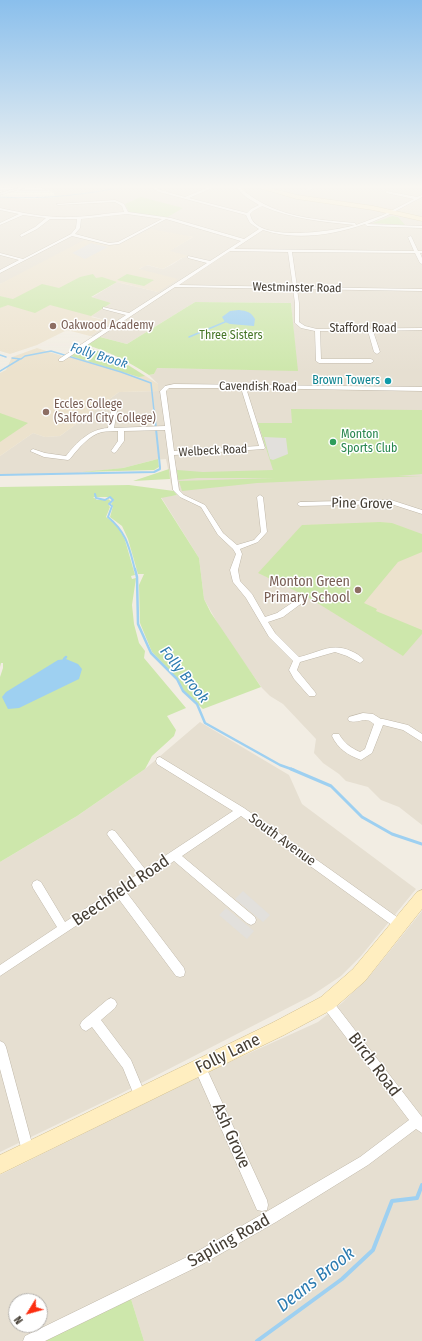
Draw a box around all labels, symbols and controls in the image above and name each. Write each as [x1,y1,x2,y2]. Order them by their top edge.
street label: Westminster Road [252,280,342,296]
place label: Oakwood Academy [61,319,154,333]
marker: Oakwood Academy [48,321,58,331]
street label: Stafford Road [329,322,397,336]
park label: Three Sisters [199,329,263,343]
water label: Folly Brook [69,340,129,372]
place label: Brown Towers [312,374,380,388]
marker: Brown Towers [383,376,393,386]
street label: Cavendish Road [219,379,297,395]
place label: Eccles College (Salford City College) [54,398,156,426]
marker: Eccles College (Salford City College) [41,407,51,417]
place label: Monton Sports Club [341,428,398,456]
marker: Monton Sports Club [328,437,338,447]
street label: Welbeck Road [178,442,248,460]
street label: Pine Grove [331,495,393,513]
place label: Monton Green Primary School [264,574,350,606]
marker: Monton Green Primary School [353,585,363,595]
water label: Folly Brook [156,643,212,707]
street label: South Avenue [245,810,319,870]
street label: Beechfield Road [69,851,173,931]
street label: Birch Road [343,1029,405,1101]
street label: Folly Lane [192,1030,264,1078]
street label: Ash Grove [208,1100,254,1172]
street label: Sapling Road [184,1210,274,1272]
water label: Deans Brook [273,1243,359,1317]
north arrow [8,1293,48,1333]
text: N [12,1313,26,1326]

